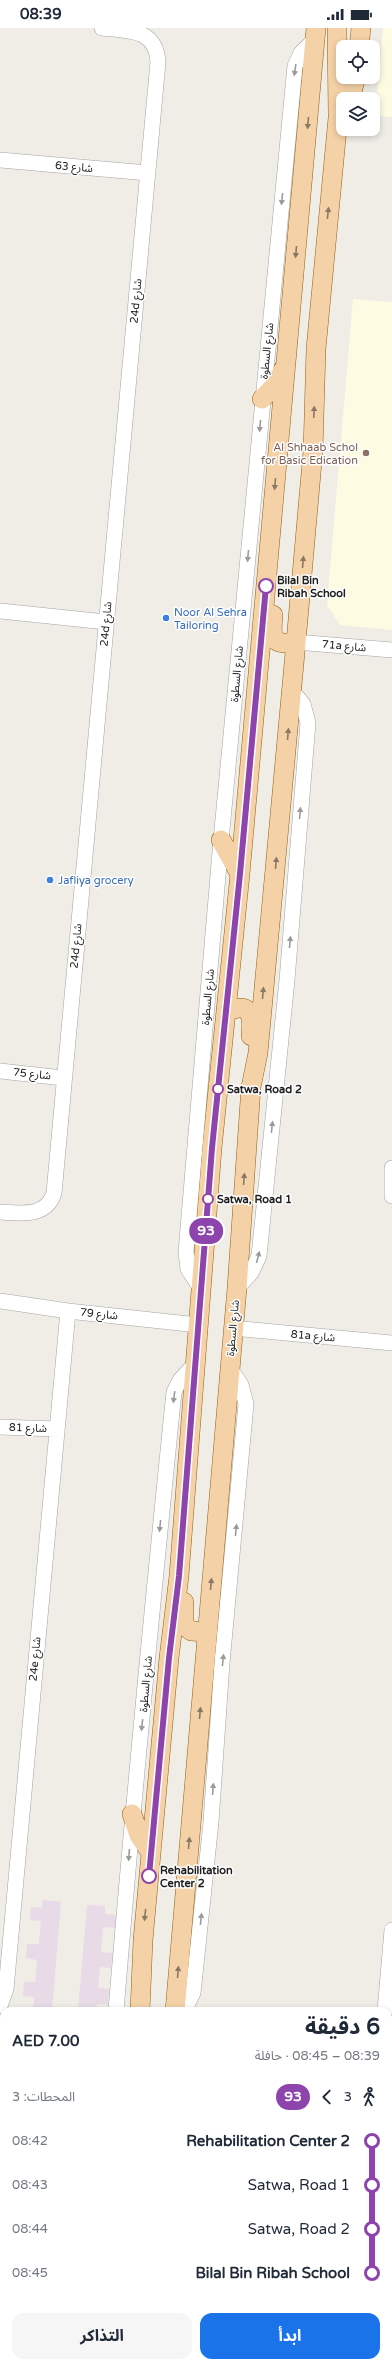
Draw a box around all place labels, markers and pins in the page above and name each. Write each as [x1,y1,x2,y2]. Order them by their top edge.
place label: Al Shhaab Schol for Basic Edication [261,441,358,467]
marker: Al Shhaab Schol for Basic Edication [361,448,371,458]
place label: Bilal Bin Ribah School [277,574,346,600]
marker: Bilal Bin Ribah School [258,578,274,594]
place label: Noor Al Sehra Tailoring [174,606,247,632]
marker: Noor Al Sehra Tailoring [161,613,171,623]
place label: Jafliya grocery [58,874,134,887]
marker: Jafliya grocery [45,875,55,885]
marker: Satwa, Road 2 [212,1083,224,1095]
place label: Satwa, Road 2 [227,1083,302,1096]
marker: Satwa, Road 1 [202,1193,214,1205]
place label: Satwa, Road 1 [217,1193,292,1206]
place label: Rehabilitation Center 2 [160,1864,233,1890]
marker: Rehabilitation Center 2 [141,1868,157,1884]

